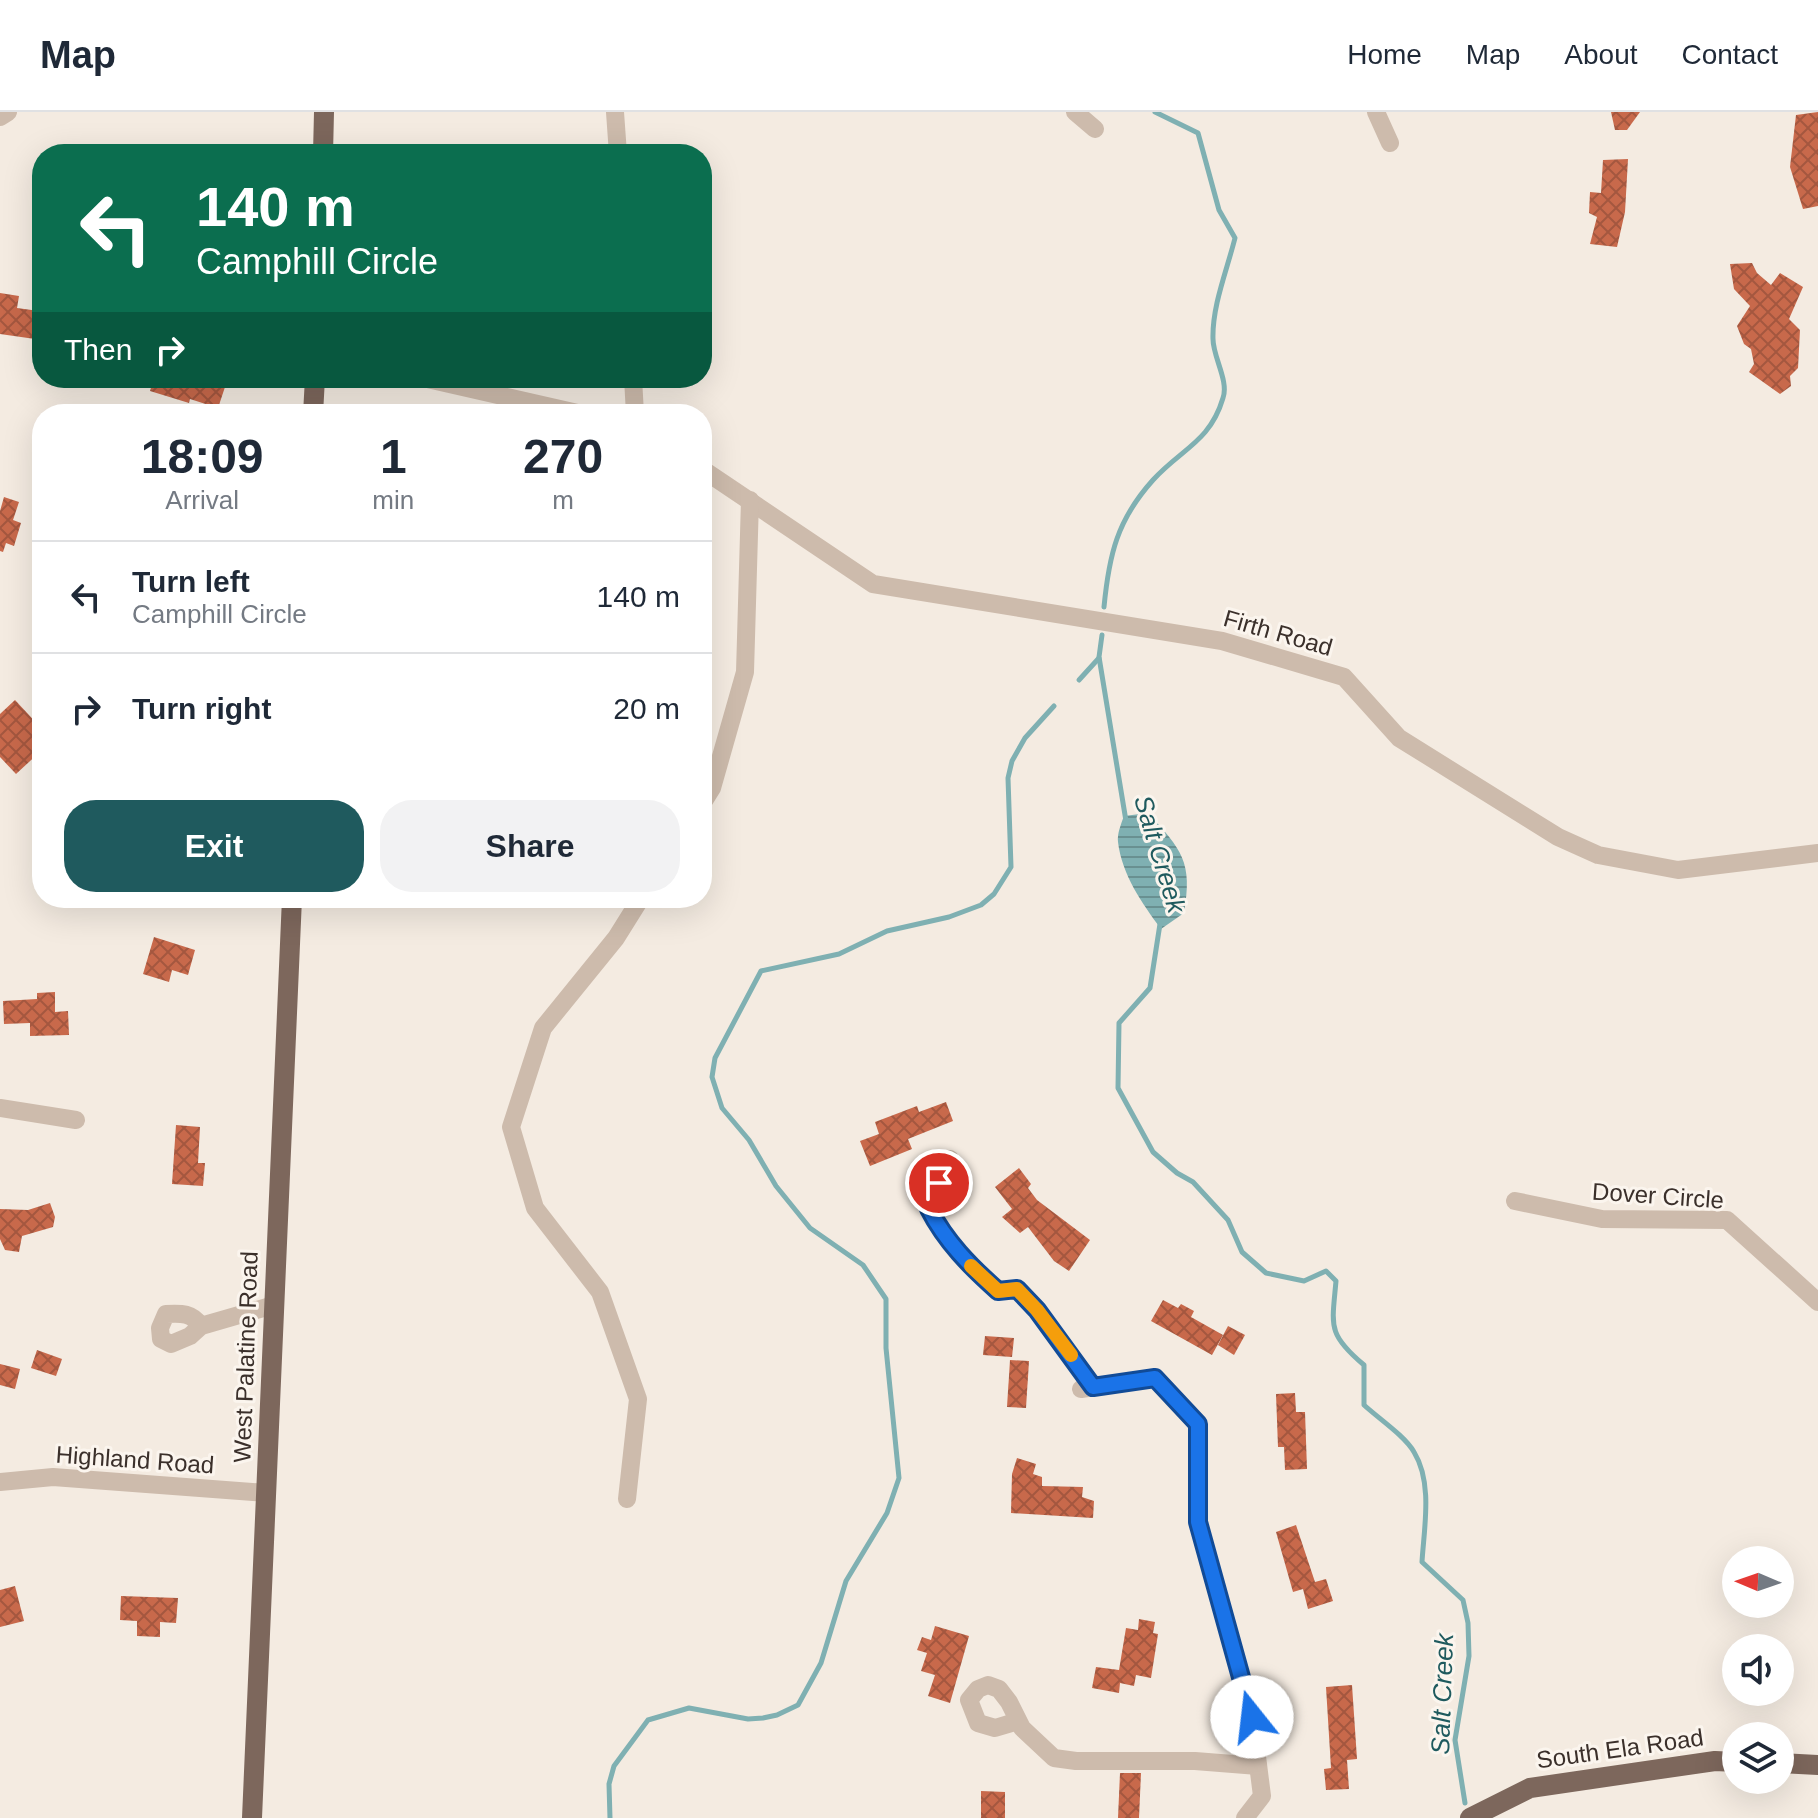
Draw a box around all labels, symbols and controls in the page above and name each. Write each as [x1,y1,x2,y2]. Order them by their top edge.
text: Map [40,34,116,76]
text: Home [1347,39,1422,70]
text: Map [1466,39,1520,70]
text: About [1564,39,1638,70]
text: Contact [1682,39,1778,70]
text: 140 m [196,175,355,238]
icon: left [64,176,168,280]
text: Camphill Circle [196,241,438,282]
icon: right [148,328,192,372]
text: Then [64,333,132,366]
text: 18:09 [141,430,264,483]
text: 1 [380,430,407,483]
text: 270 [523,430,603,483]
text: Arrival [165,485,239,515]
text: min [372,485,414,515]
text: m [552,485,574,515]
text: Turn left [132,565,250,598]
icon: left [64,575,108,619]
text: 140 m [597,580,680,613]
text: Camphill Circle [132,599,307,629]
street label: Firth Road [1221,604,1336,661]
icon: right [64,687,108,731]
text: Turn right [132,692,271,725]
text: 20 m [613,692,680,725]
water label: Salt Creek [1128,792,1193,918]
button: Exit [64,800,364,892]
button: Share [380,800,680,892]
pin [905,1149,973,1217]
icon: arrive [917,1161,961,1205]
street label: Dover Circle [1591,1177,1725,1214]
street label: West Palatine Road [228,1251,263,1463]
street label: Highland Road [55,1440,215,1479]
north arrow [1722,1546,1794,1618]
map controls [1722,1546,1794,1794]
water label: Salt Creek [1425,1631,1459,1755]
button: sound [1722,1634,1794,1706]
position arrow [1210,1675,1294,1759]
button: layers [1722,1722,1794,1794]
street label: South Ela Road [1535,1723,1705,1774]

